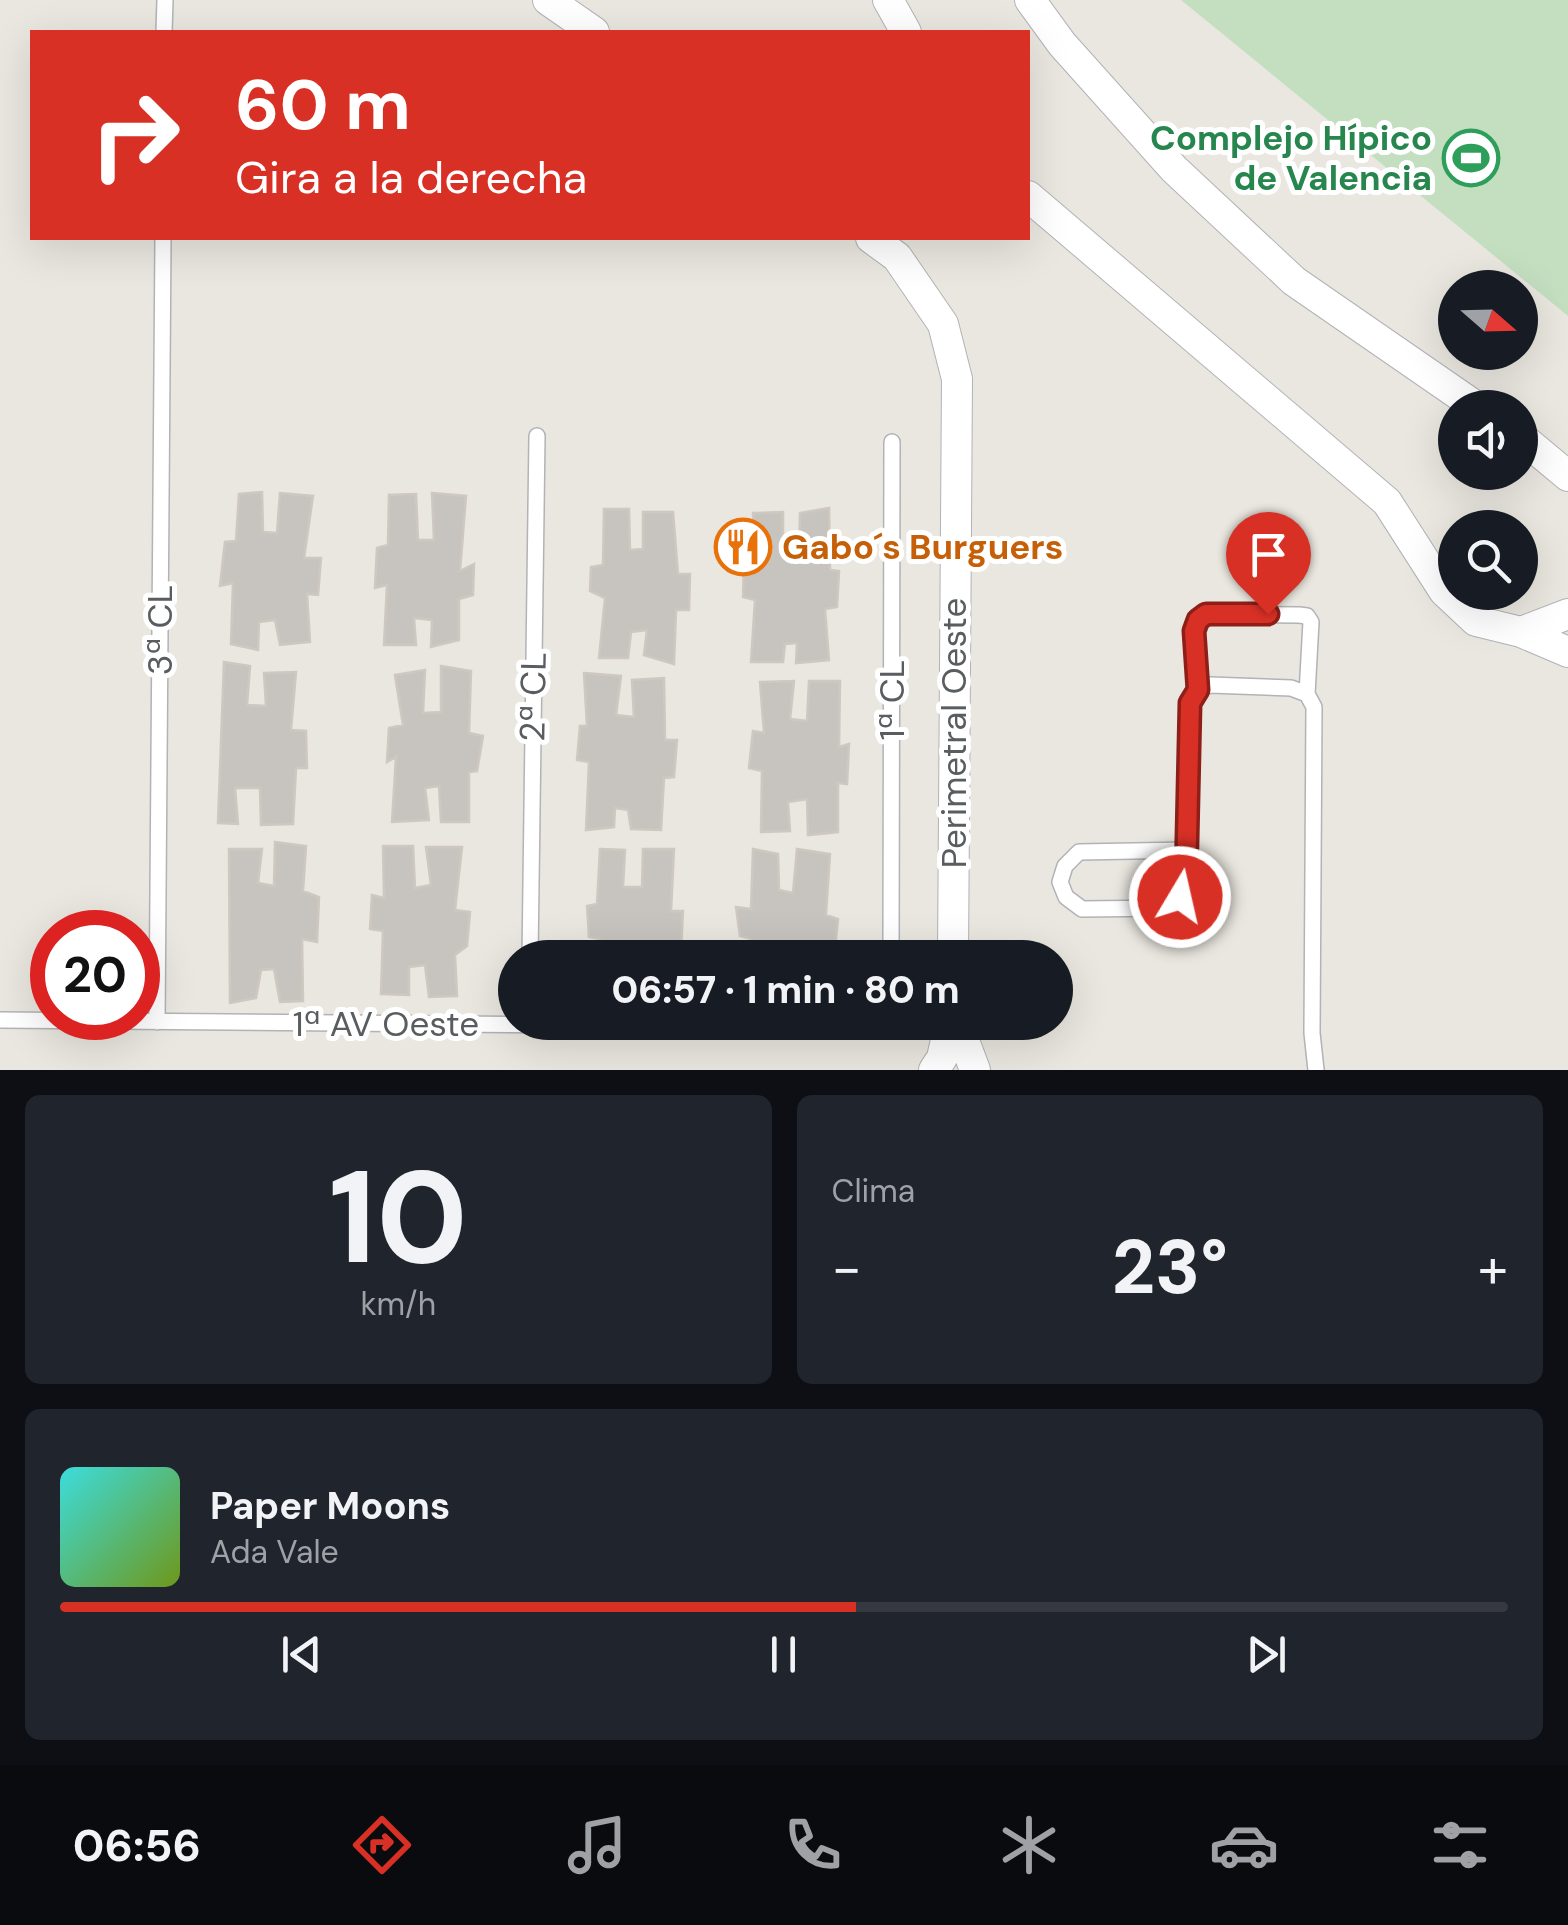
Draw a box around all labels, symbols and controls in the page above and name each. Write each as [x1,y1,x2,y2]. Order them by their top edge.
text: 60 m [235,60,411,151]
icon: right [70,70,200,200]
place label: Complejo Hípico de Valencia [1150,115,1432,201]
sports icon: Complejo Hípico de Valencia [1441,128,1501,188]
text: Gira a la derecha [235,148,587,207]
north arrow [1438,270,1538,370]
map controls [1438,270,1538,610]
button: sound [1438,390,1538,490]
button: search [1438,510,1538,610]
pin [1226,512,1311,615]
restaurant icon: Gabo´s Burguers [713,517,773,577]
place label: Gabo´s Burguers [782,524,1063,570]
icon: arrive [1241,527,1296,582]
street label: 3ª CL [137,585,183,675]
street label: Perimetral Oeste [931,598,977,868]
street label: 2ª CL [509,652,557,742]
street label: 1ª CL [869,660,915,740]
position arrow [1128,845,1232,949]
speed limit sign: 20 [30,910,160,1040]
text: 06:57 · 1 min · 80 m [611,965,960,1015]
street label: 1ª AV Oeste [293,1001,479,1047]
text: 10 [329,1133,468,1302]
text: Clima [832,1170,915,1212]
text: 23° [1112,1219,1228,1316]
text: − [832,1232,862,1304]
text: + [1478,1232,1508,1304]
text: km/h [360,1283,436,1325]
text: Paper Moons [210,1481,450,1531]
text: Ada Vale [210,1531,339,1573]
icon: previous [274,1627,329,1682]
icon: pause [756,1627,811,1682]
icon: next [1239,1627,1294,1682]
icon: directions [347,1810,417,1880]
icon: music [562,1810,632,1880]
icon: phone [778,1810,848,1880]
icon: climate [994,1810,1064,1880]
icon: car [1209,1810,1279,1880]
icon: filters [1425,1810,1495,1880]
text: 06:56 [73,1816,201,1875]

